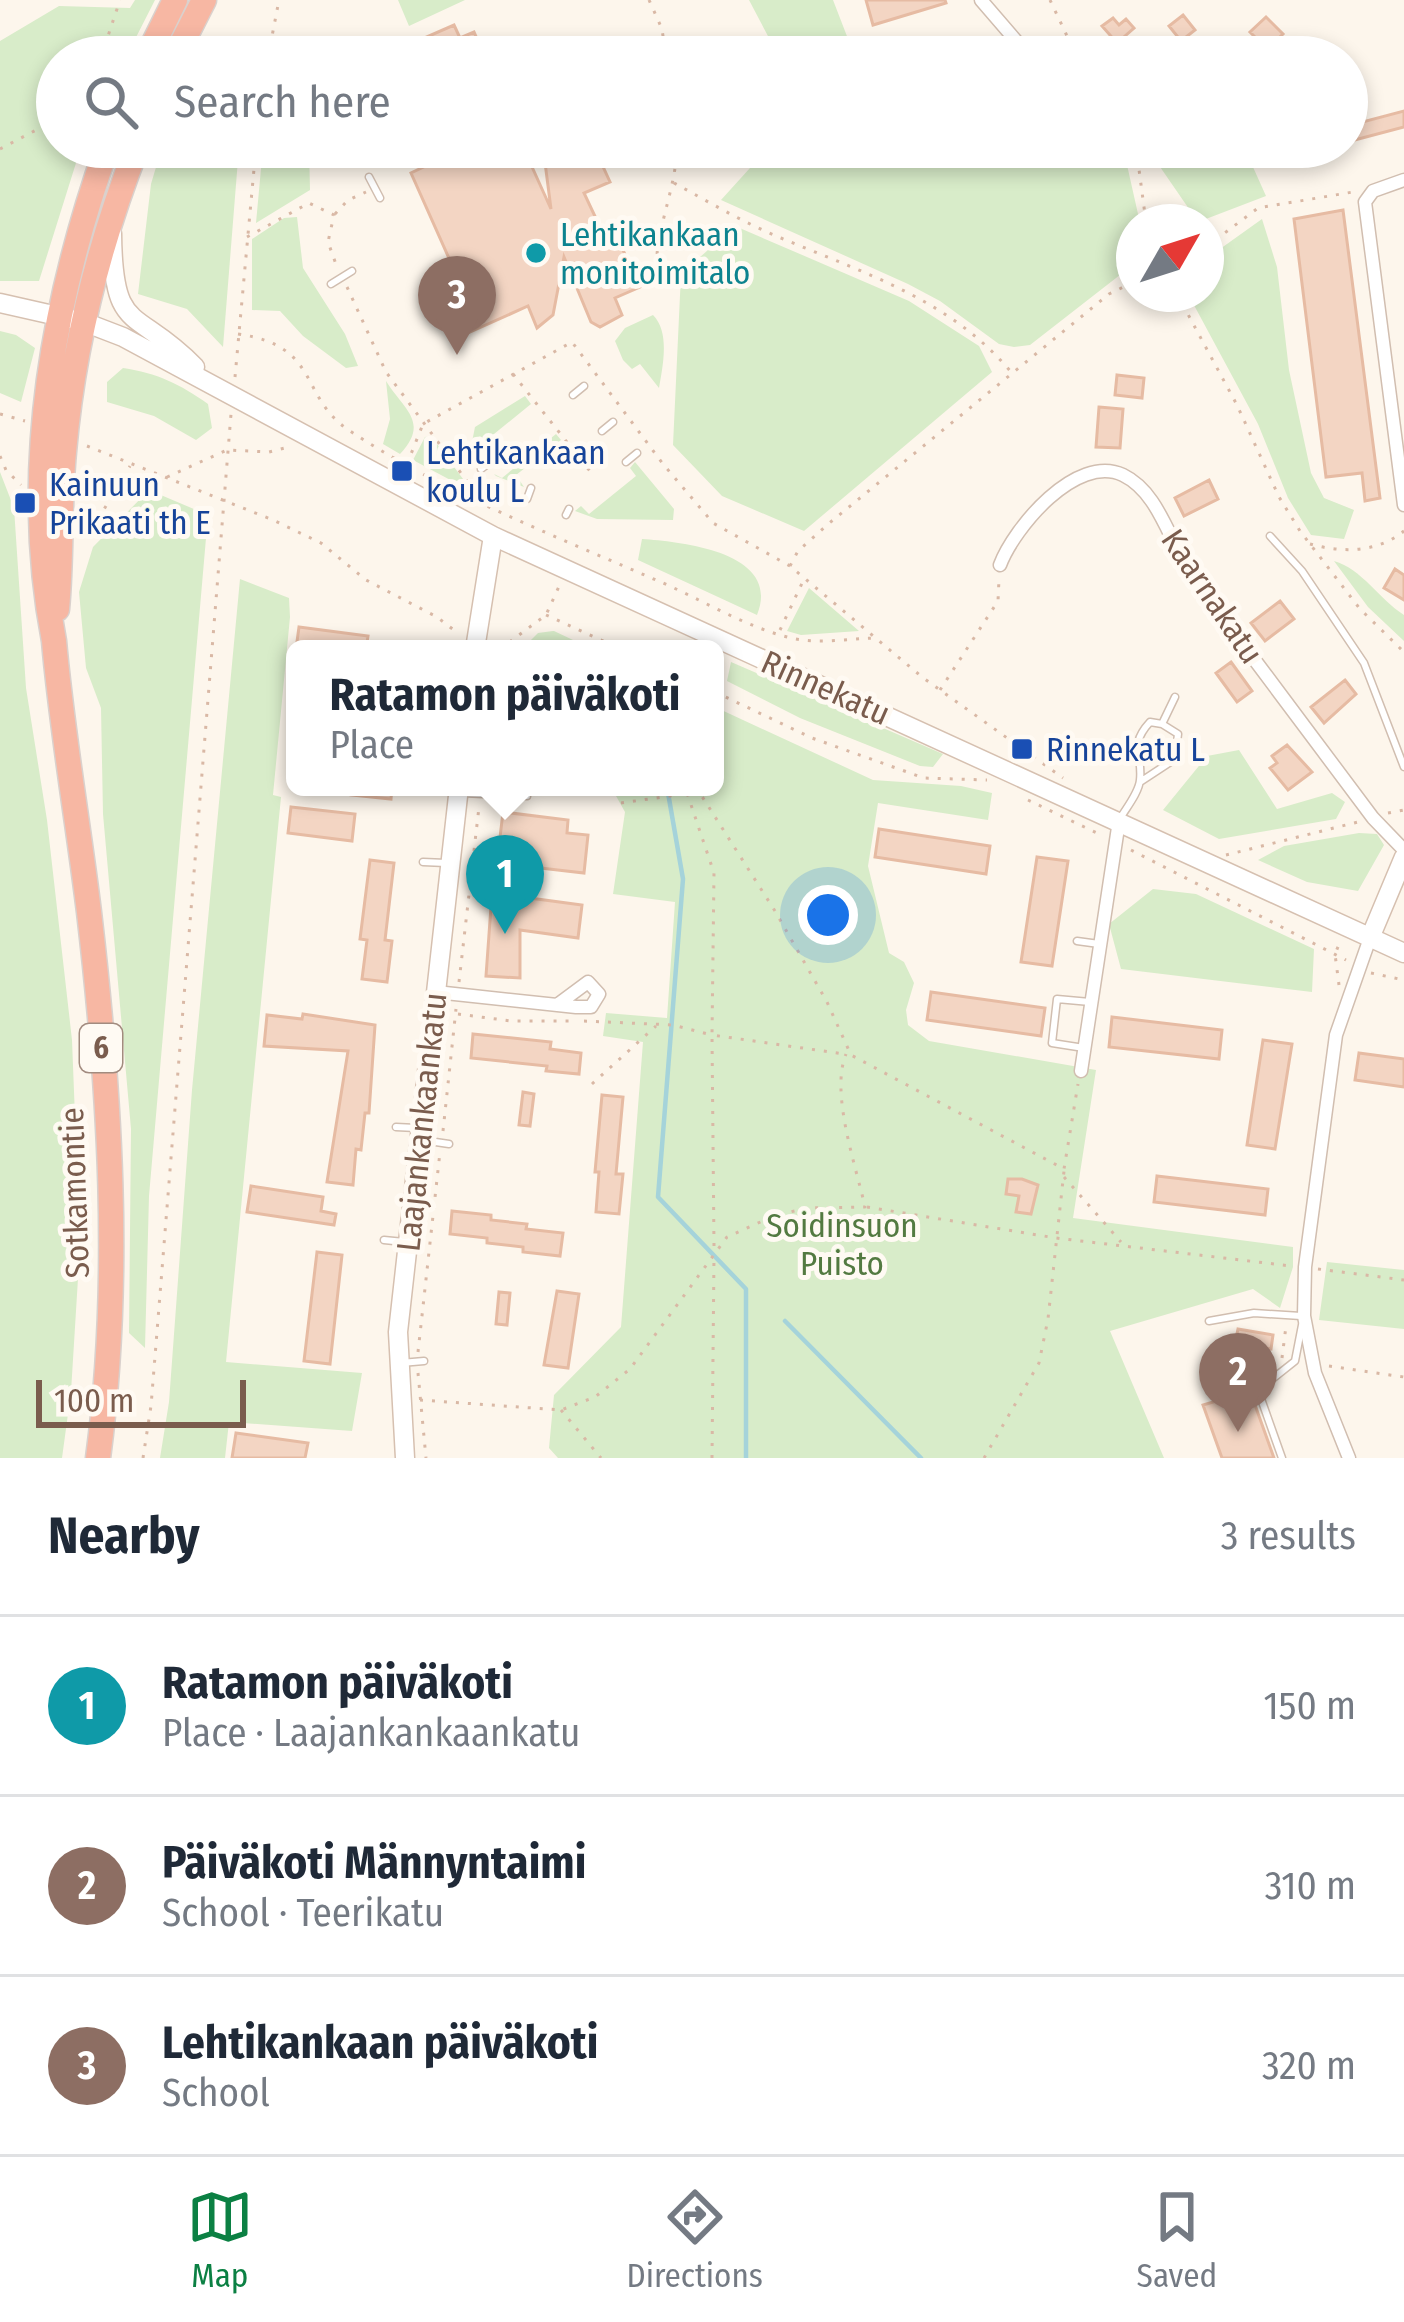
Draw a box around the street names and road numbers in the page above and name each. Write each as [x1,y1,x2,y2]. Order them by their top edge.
street label: Kaarnakatu [1153,522,1272,671]
street label: Rinnekatu [755,642,896,734]
street label: Laajankankaankatu [389,991,455,1254]
road number: 6 [80,1024,122,1072]
street label: Sotkamontie [52,1107,98,1279]

